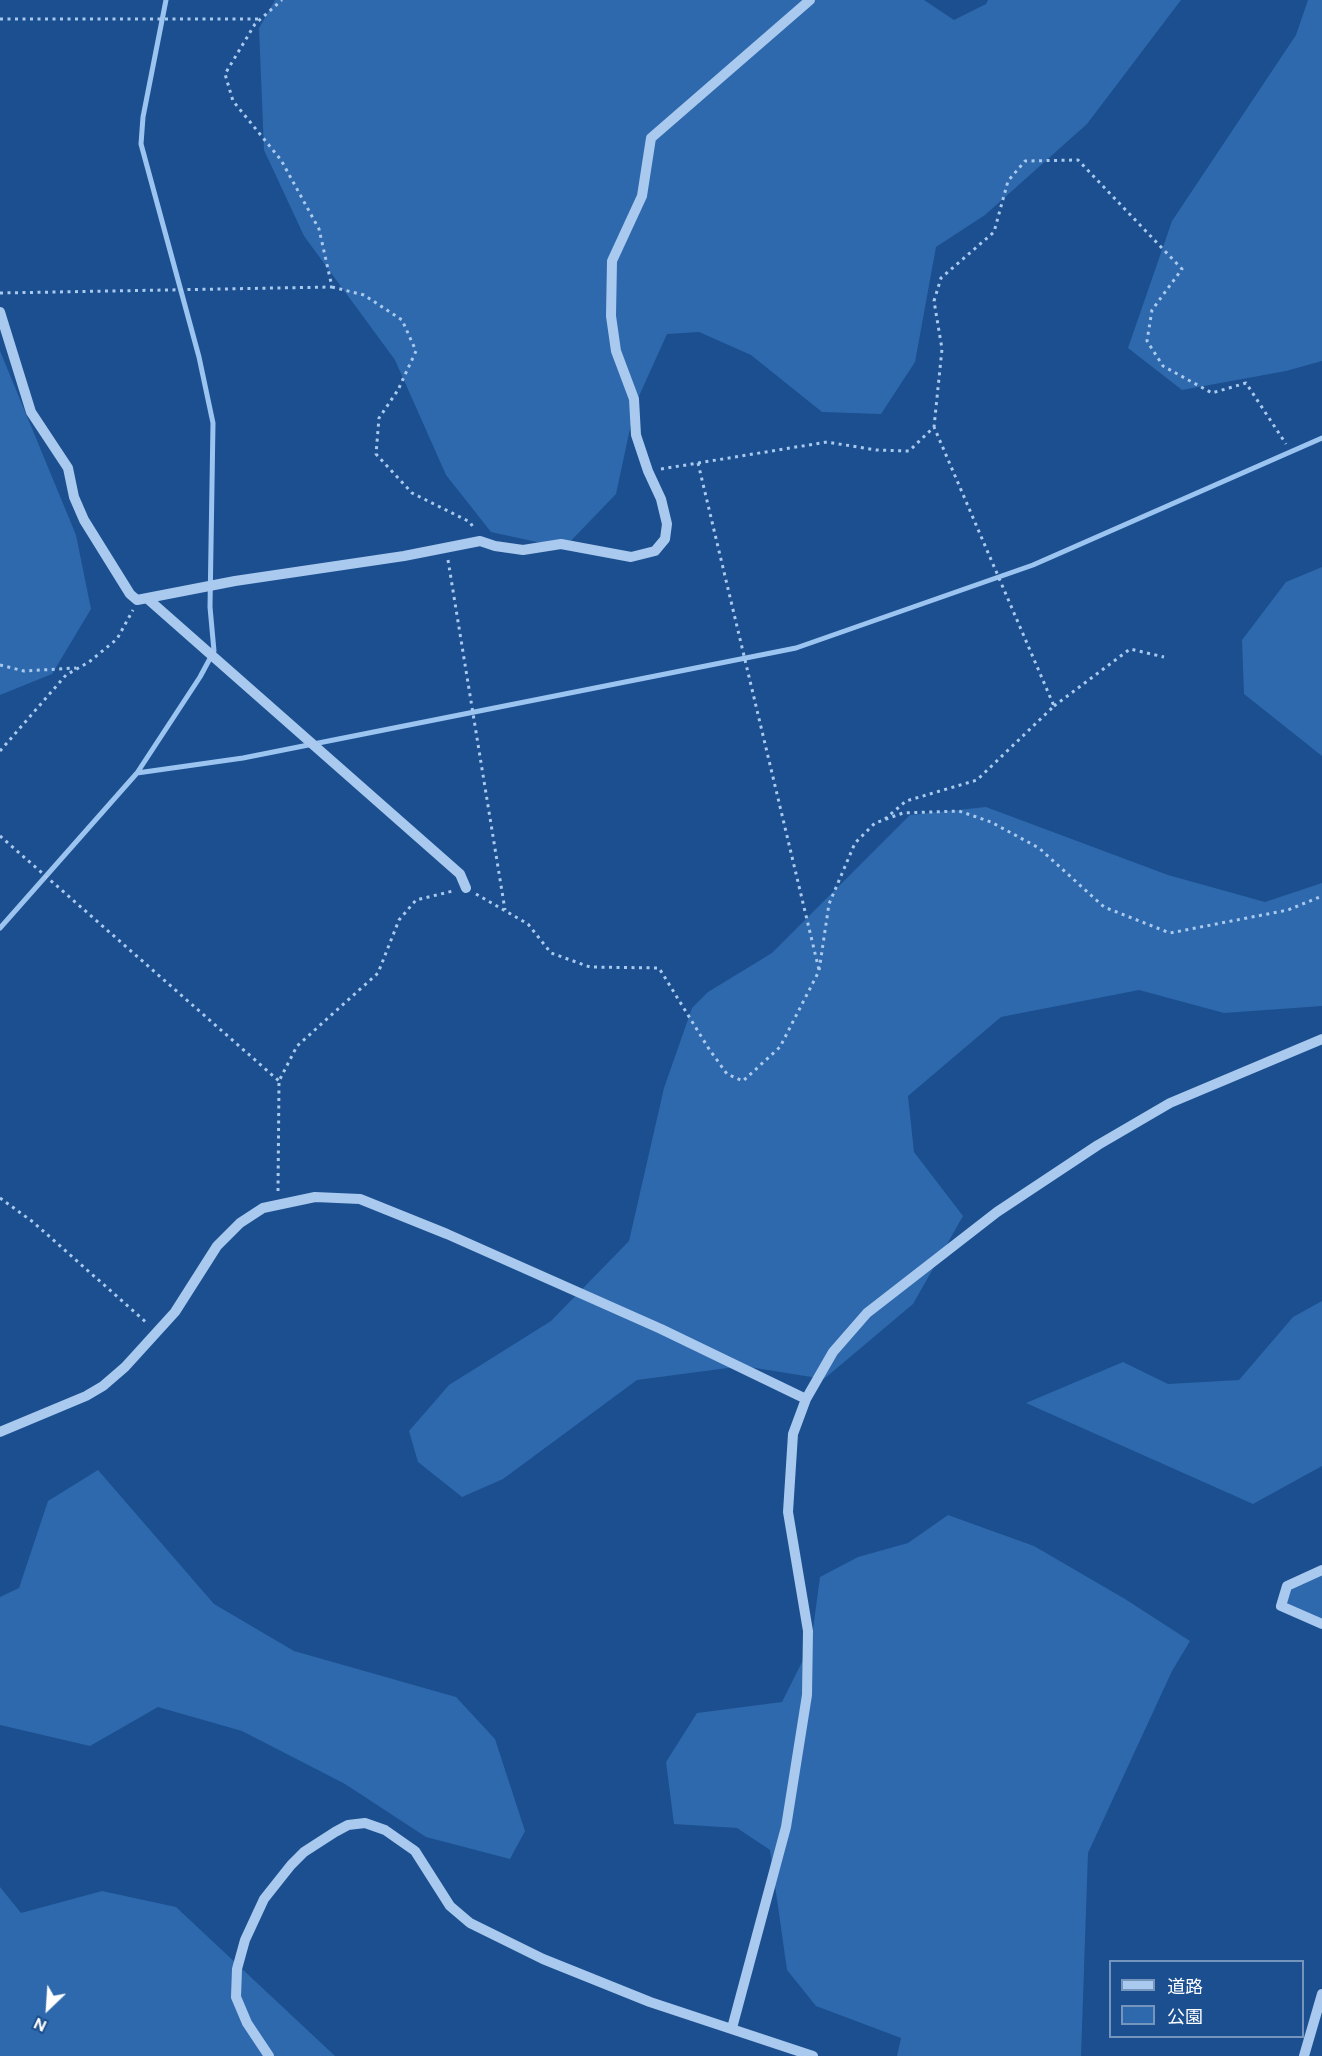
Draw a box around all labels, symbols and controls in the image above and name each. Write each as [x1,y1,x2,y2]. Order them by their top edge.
legend [1109,1960,1304,2038]
text: 道路 [1167,1975,1203,1999]
north arrow [18,1978,78,2038]
text: 公園 [1167,2005,1203,2029]
text: N [30,2013,50,2037]

